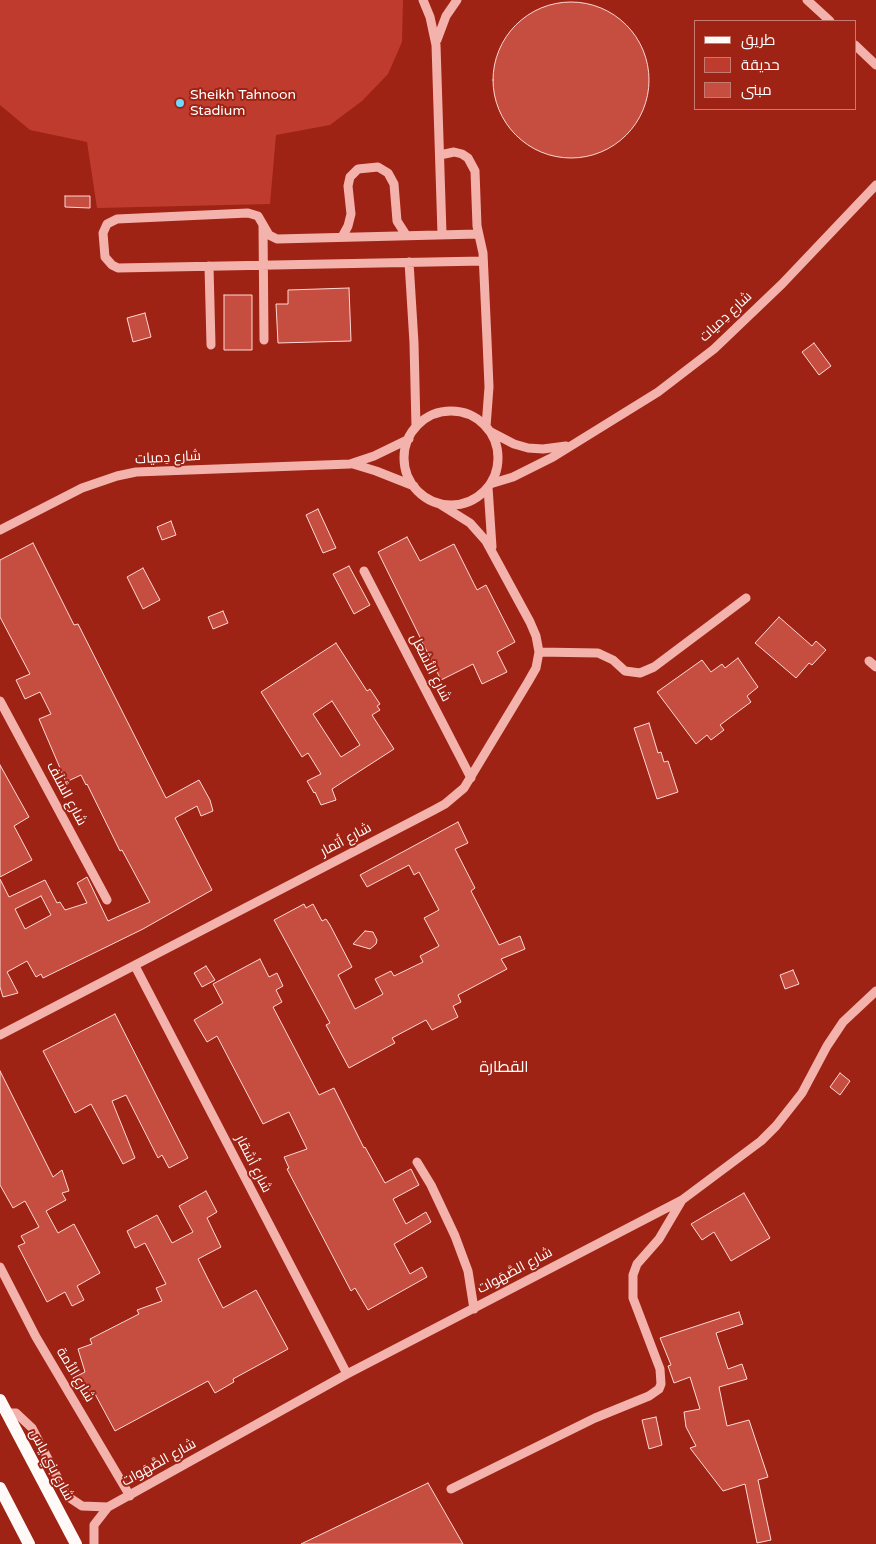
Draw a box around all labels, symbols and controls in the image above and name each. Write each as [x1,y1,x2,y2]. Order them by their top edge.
legend [694,20,856,110]
text: طريق [741,31,775,49]
text: حديقة [741,56,780,74]
text: مبنى [741,81,772,99]
place label: Sheikh Tahnoon Stadium [190,87,296,120]
marker: Sheikh Tahnoon Stadium [174,97,186,109]
street label: شارع دِميات [696,288,756,346]
street label: شارع دِميات [135,448,201,468]
street label: شارع الأشعل [406,631,454,705]
street label: شارع السَّلَف [42,759,90,829]
street label: شارع أتمار [318,820,374,860]
district label: القطارة [479,1058,529,1078]
street label: شارع أشقار [231,1132,275,1196]
street label: شارع الصَّهَوات [475,1244,555,1298]
street label: شارع الأمة [52,1345,98,1405]
street label: شارع بني ياس [25,1426,77,1504]
street label: شارع الصَّهَوات [119,1436,199,1490]

